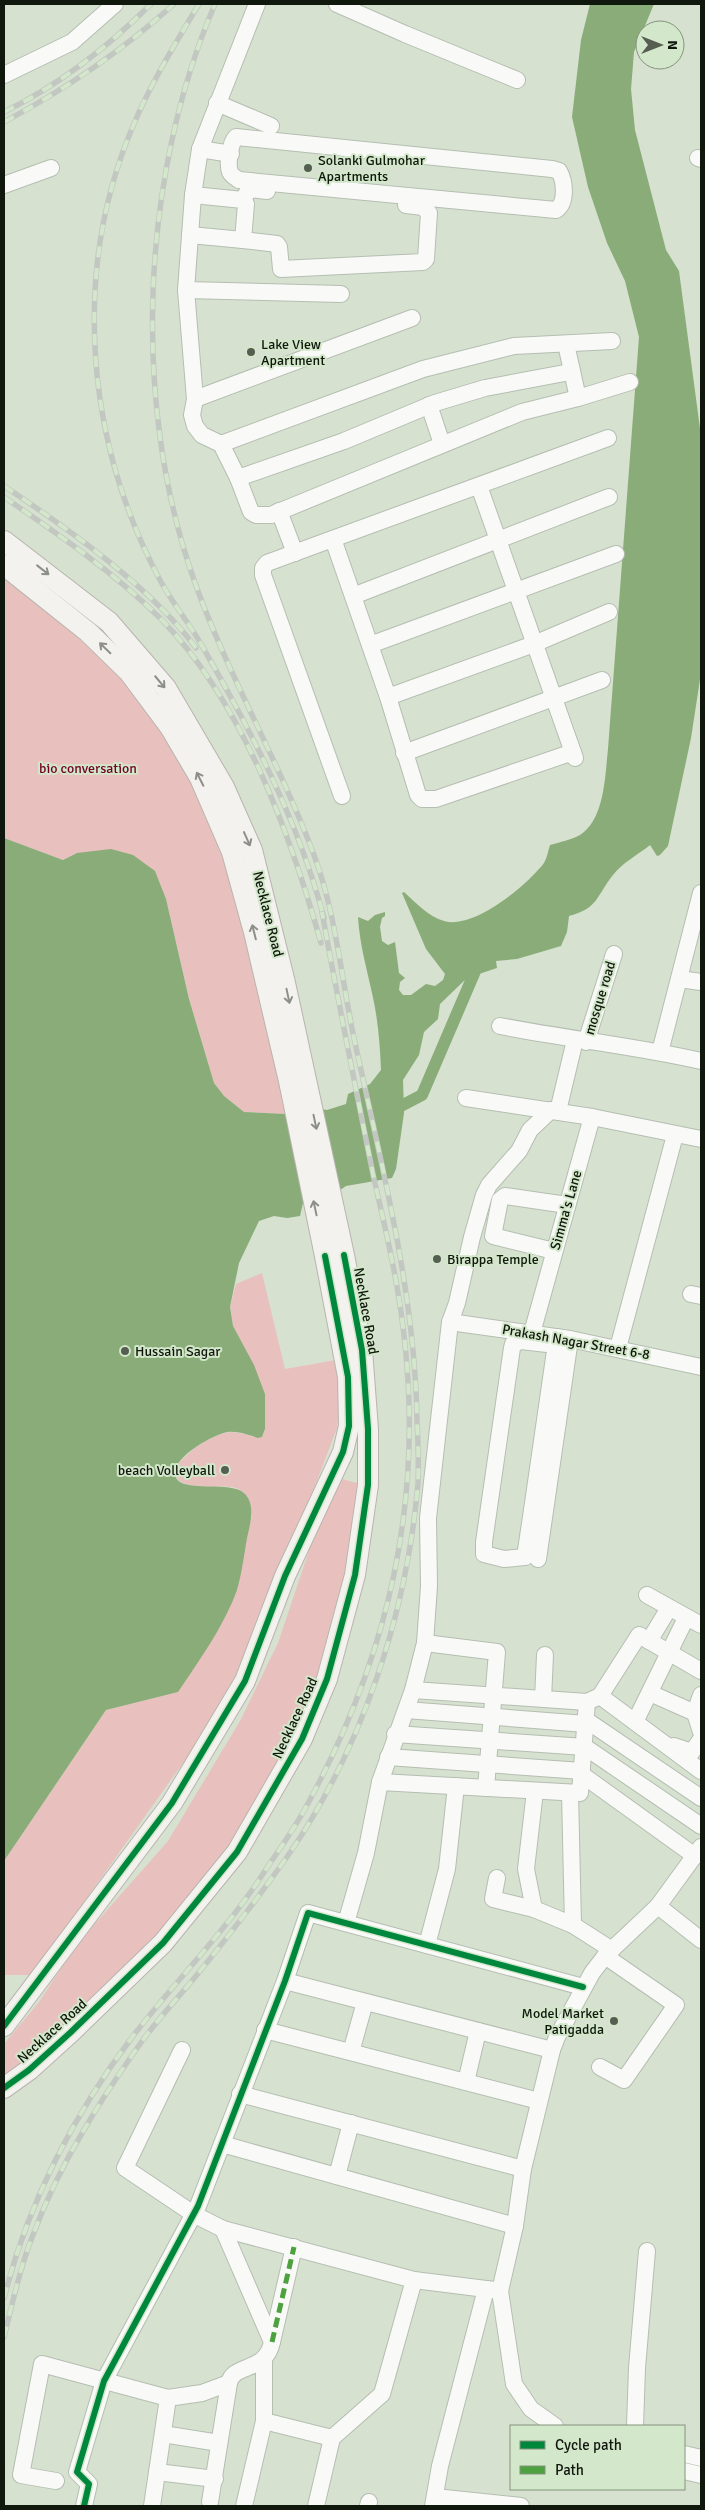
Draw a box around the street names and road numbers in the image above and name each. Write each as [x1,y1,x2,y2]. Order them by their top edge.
street label: Necklace Road [249,869,287,959]
street label: mosque road [581,959,619,1037]
street label: Simma's Lane [547,1168,585,1252]
street label: Necklace Road [350,1266,382,1356]
street label: Prakash Nagar Street 6-8 [501,1321,651,1363]
street label: Necklace Road [269,1675,321,1761]
street label: Necklace Road [14,1995,90,2067]

